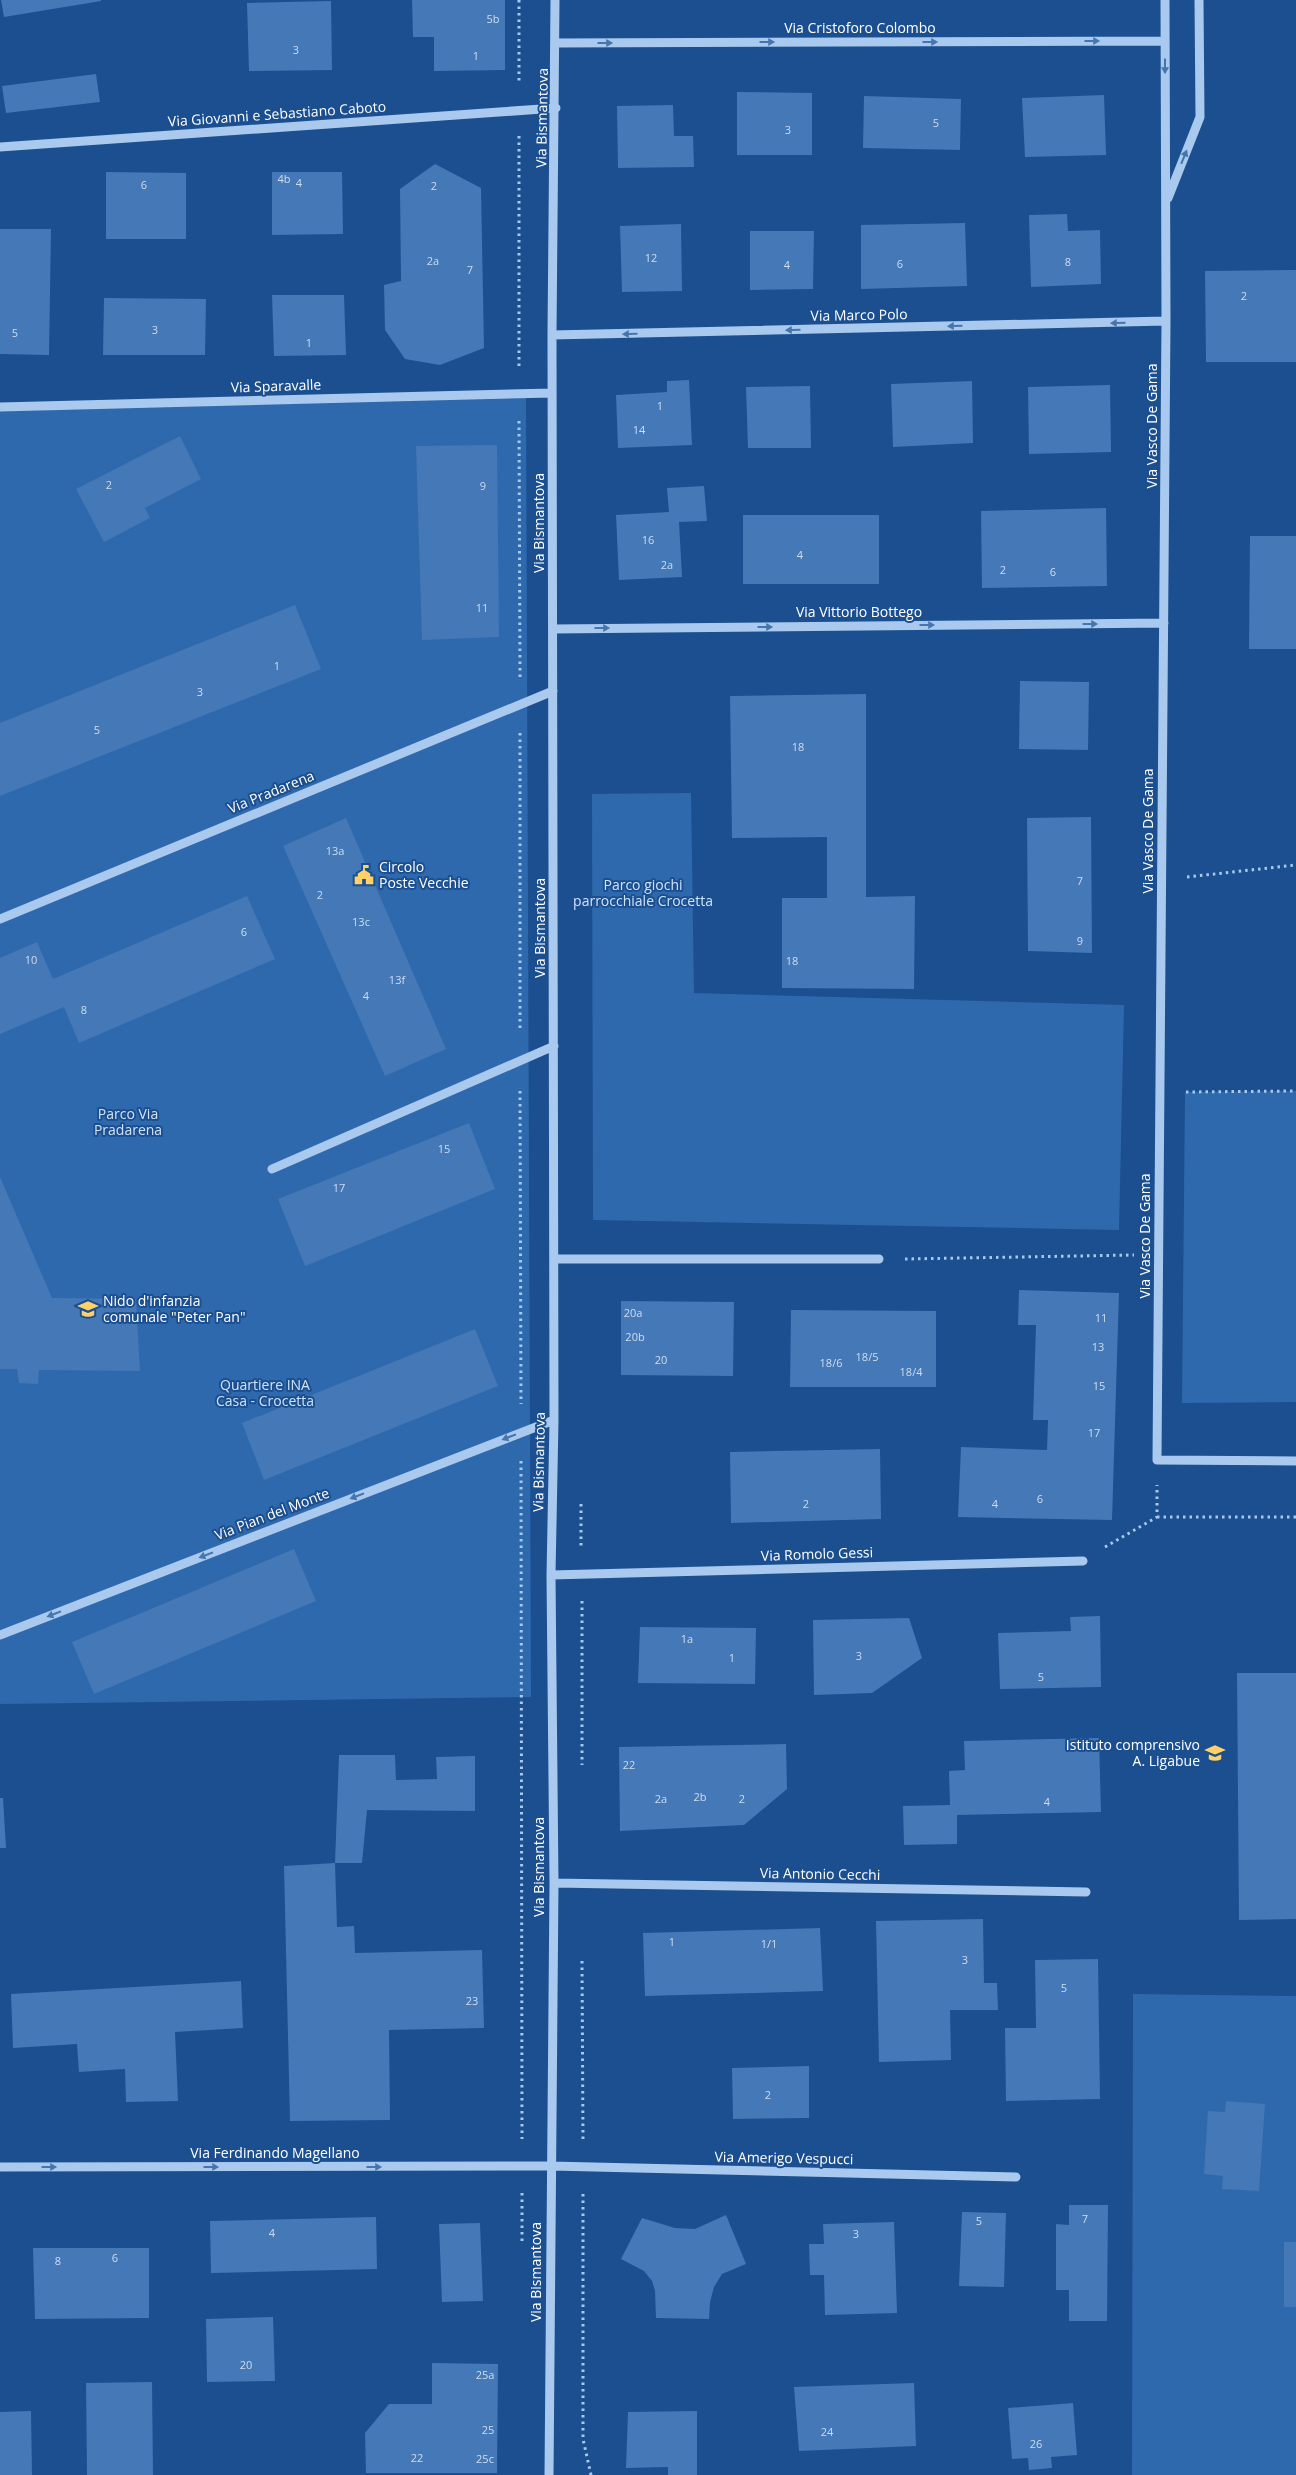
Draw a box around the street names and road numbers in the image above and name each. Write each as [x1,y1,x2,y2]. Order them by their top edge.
street label: Via Cristoforo Colombo [784,18,936,37]
street label: Via Bismantova [531,68,552,168]
street label: Via Giovanni e Sebastiano Caboto [167,96,387,131]
street label: Via Marco Polo [810,304,908,325]
street label: Via Vasco De Gama [1142,363,1161,489]
street label: Via Sparavalle [230,374,322,397]
street label: Via Bismantova [529,473,548,573]
street label: Via Vittorio Bottego [796,602,922,621]
street label: Via Pradarena [225,766,317,817]
street label: Via Vasco De Gama [1138,768,1157,894]
street label: Via Bismantova [530,878,549,978]
street label: Via Vasco De Gama [1135,1173,1154,1299]
street label: Via Bismantova [528,1412,549,1512]
street label: Via Pian del Monte [212,1483,332,1544]
street label: Via Romolo Gessi [761,1542,873,1565]
street label: Via Bismantova [529,1817,548,1917]
street label: Via Antonio Cecchi [760,1863,880,1884]
street label: Via Ferdinando Magellano [190,2143,360,2162]
street label: Via Amerigo Vespucci [714,2147,854,2168]
street label: Via Bismantova [526,2222,545,2322]

